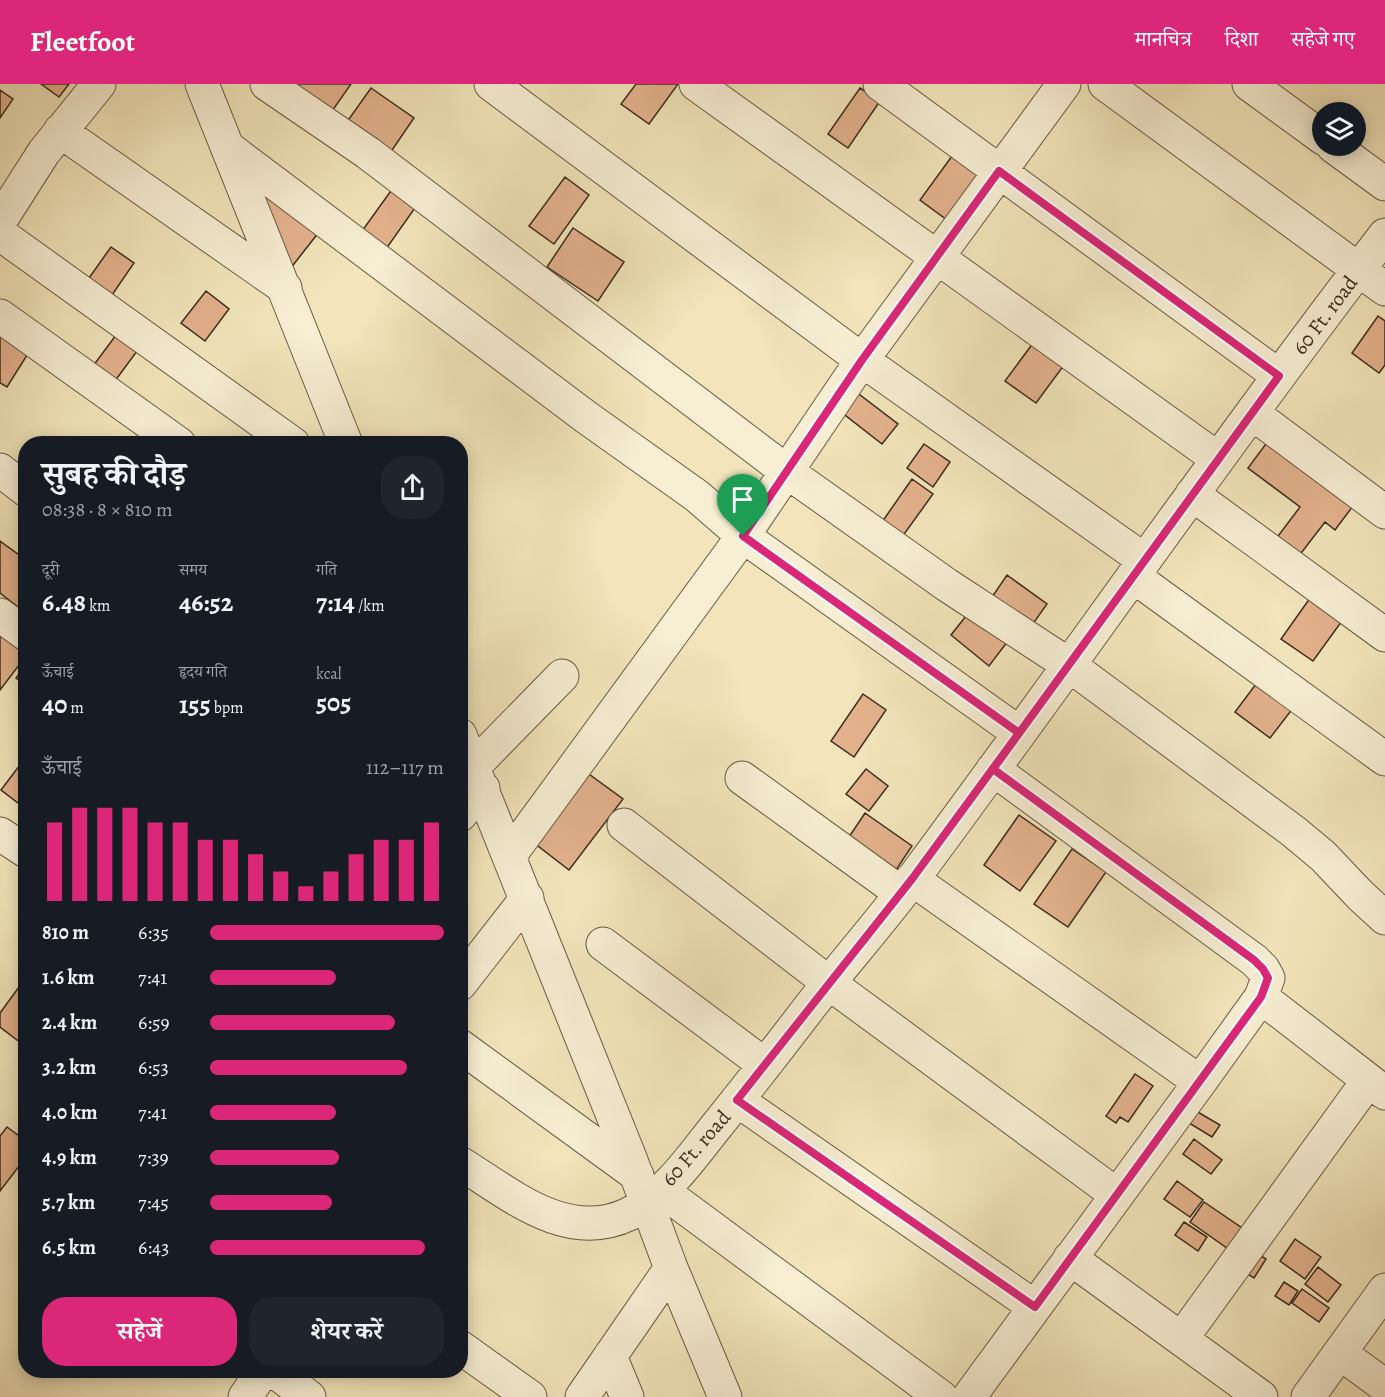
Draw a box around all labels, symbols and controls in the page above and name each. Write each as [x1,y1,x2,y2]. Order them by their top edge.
text: Fleetfoot [30,23,135,61]
text: मानचित्र [1135,25,1192,53]
text: दिशा [1225,25,1258,53]
text: सहेजे गए [1291,25,1355,53]
map controls [1312,102,1366,156]
button: layers [1312,102,1366,156]
street label: 60 Ft. road [1286,269,1364,360]
text: सुबह की दौड़ [42,451,186,496]
button: share [381,456,444,519]
pin [717,474,768,536]
icon: arrive [726,483,759,516]
text: 08:38 · 8 × 810 m [42,496,173,523]
text: दूरी [42,559,59,581]
text: समय [179,559,207,581]
text: गति [316,559,337,581]
text: 6.48 [42,585,86,620]
text: 46:52 [179,585,233,620]
text: 7:14 [316,585,355,620]
text: km [86,595,110,617]
text: /km [355,595,385,617]
text: ऊँचाई [42,661,74,683]
text: हृदय गति [179,661,227,683]
text: kcal [316,663,342,685]
text: 505 [316,685,351,720]
text: 40 [42,687,67,722]
text: 155 [179,687,211,722]
text: m [67,697,84,719]
text: bpm [211,697,244,719]
text: ऊँचाई [42,754,81,781]
text: 112–117 m [366,754,444,781]
text: 810 m [42,919,89,946]
text: 6:35 [138,919,169,946]
text: 1.6 km [42,964,95,991]
text: 7:41 [138,964,167,991]
text: 2.4 km [42,1009,97,1036]
text: 6:59 [138,1009,170,1036]
text: 3.2 km [42,1054,96,1081]
text: 6:53 [138,1054,169,1081]
text: 4.0 km [42,1099,98,1126]
text: 7:41 [138,1099,167,1126]
street label: 60 Ft. road [655,1103,737,1192]
text: 4.9 km [42,1144,97,1171]
text: 7:39 [138,1144,169,1171]
text: 5.7 km [42,1189,95,1216]
text: 7:45 [138,1189,169,1216]
text: 6.5 km [42,1234,96,1261]
text: 6:43 [138,1234,169,1261]
button: सहेजें [42,1297,237,1366]
button: शेयर करें [249,1297,444,1366]

